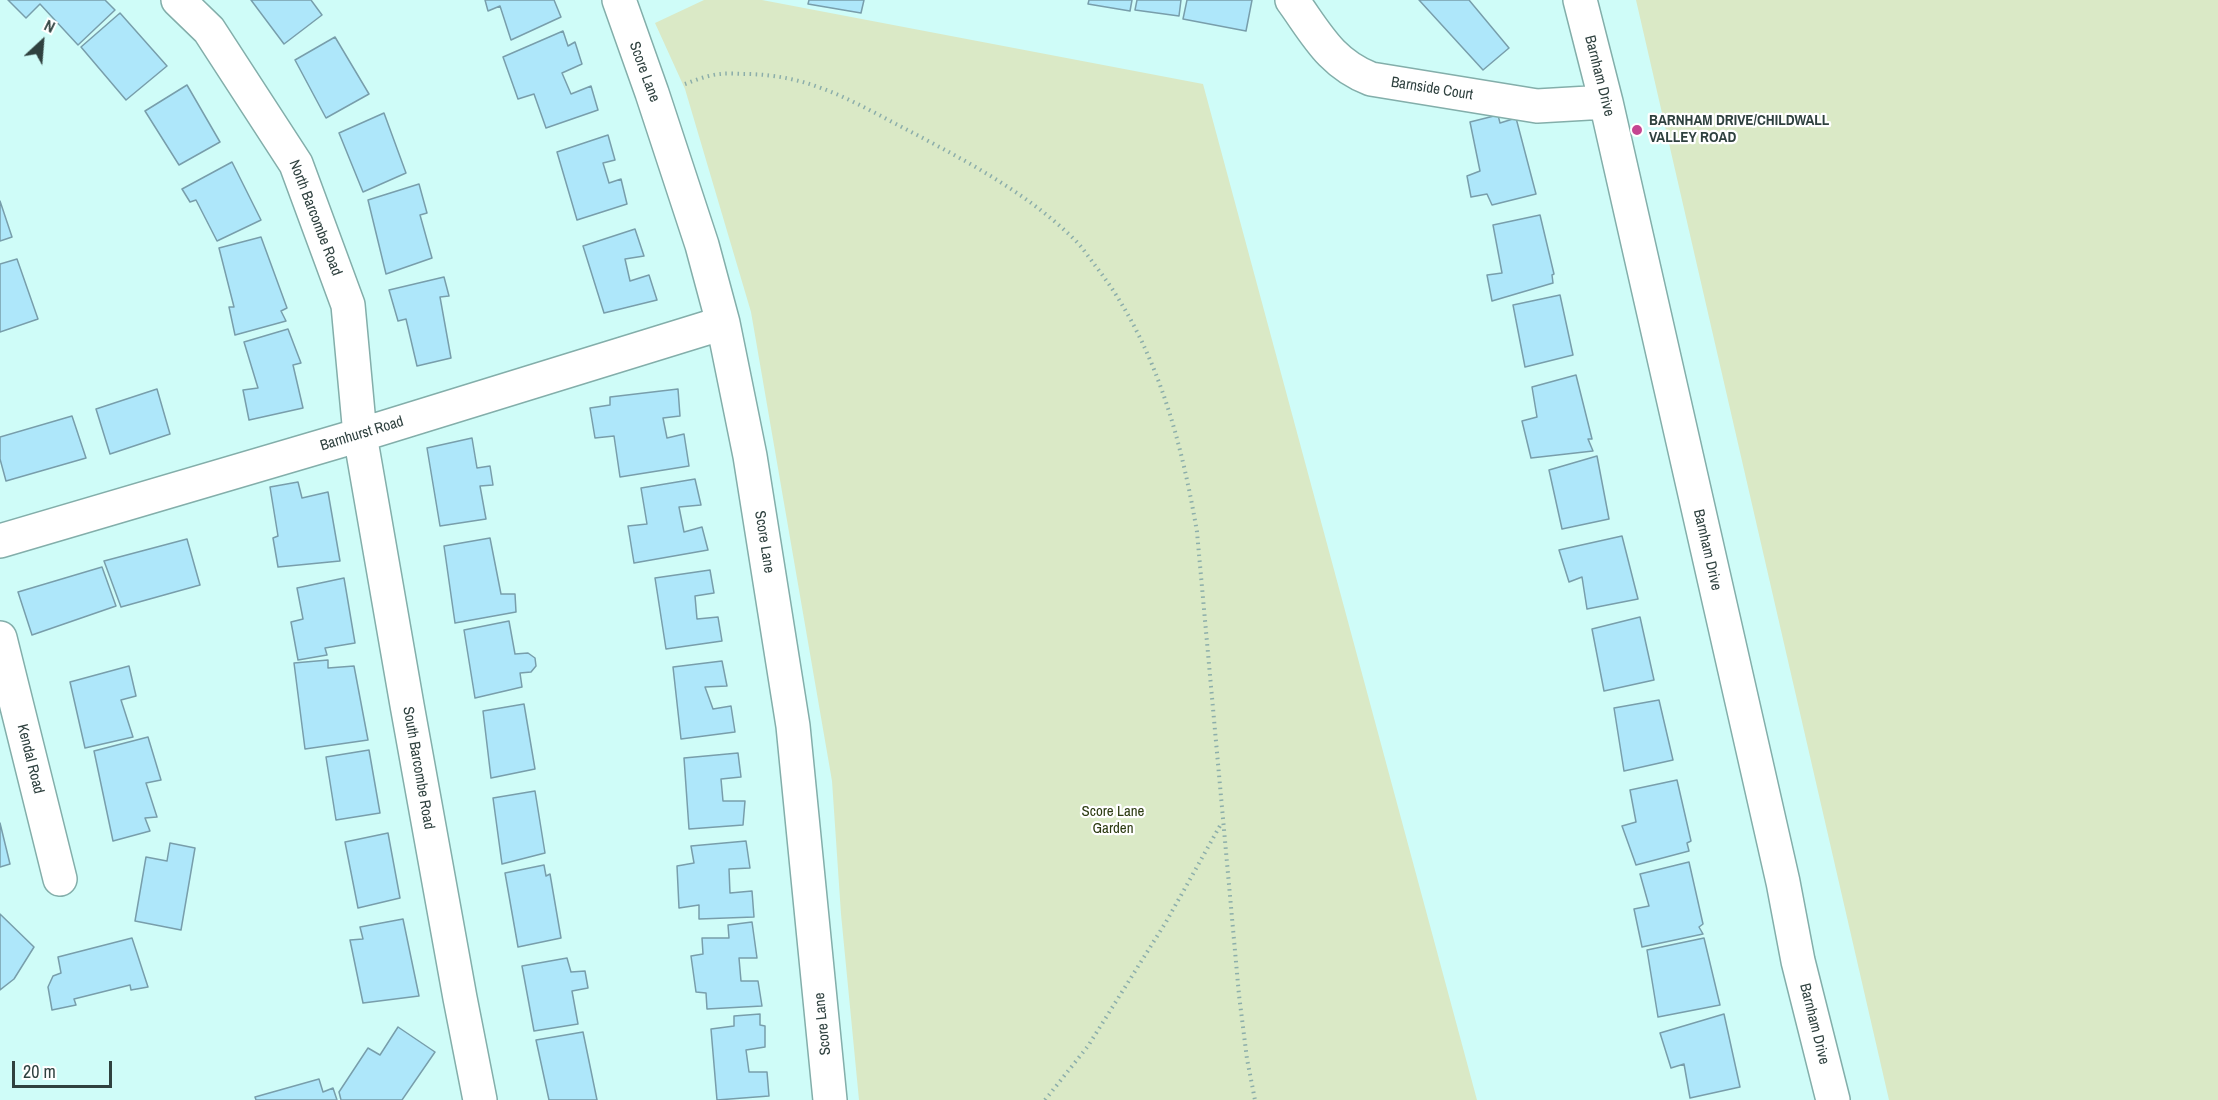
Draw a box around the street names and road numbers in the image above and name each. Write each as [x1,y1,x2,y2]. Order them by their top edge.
street label: Barnham Drive [1580,34,1618,118]
street label: Score Lane [625,39,663,105]
street label: Barnside Court [1390,74,1474,104]
street label: North Barcombe Road [285,158,345,278]
street label: Barnhurst Road [318,413,406,455]
street label: Barnham Drive [1689,508,1725,592]
street label: Score Lane [750,510,778,574]
street label: South Barcombe Road [398,705,438,831]
street label: Kendal Road [13,722,47,796]
street label: Barnham Drive [1795,982,1833,1066]
street label: Score Lane [811,992,835,1056]

